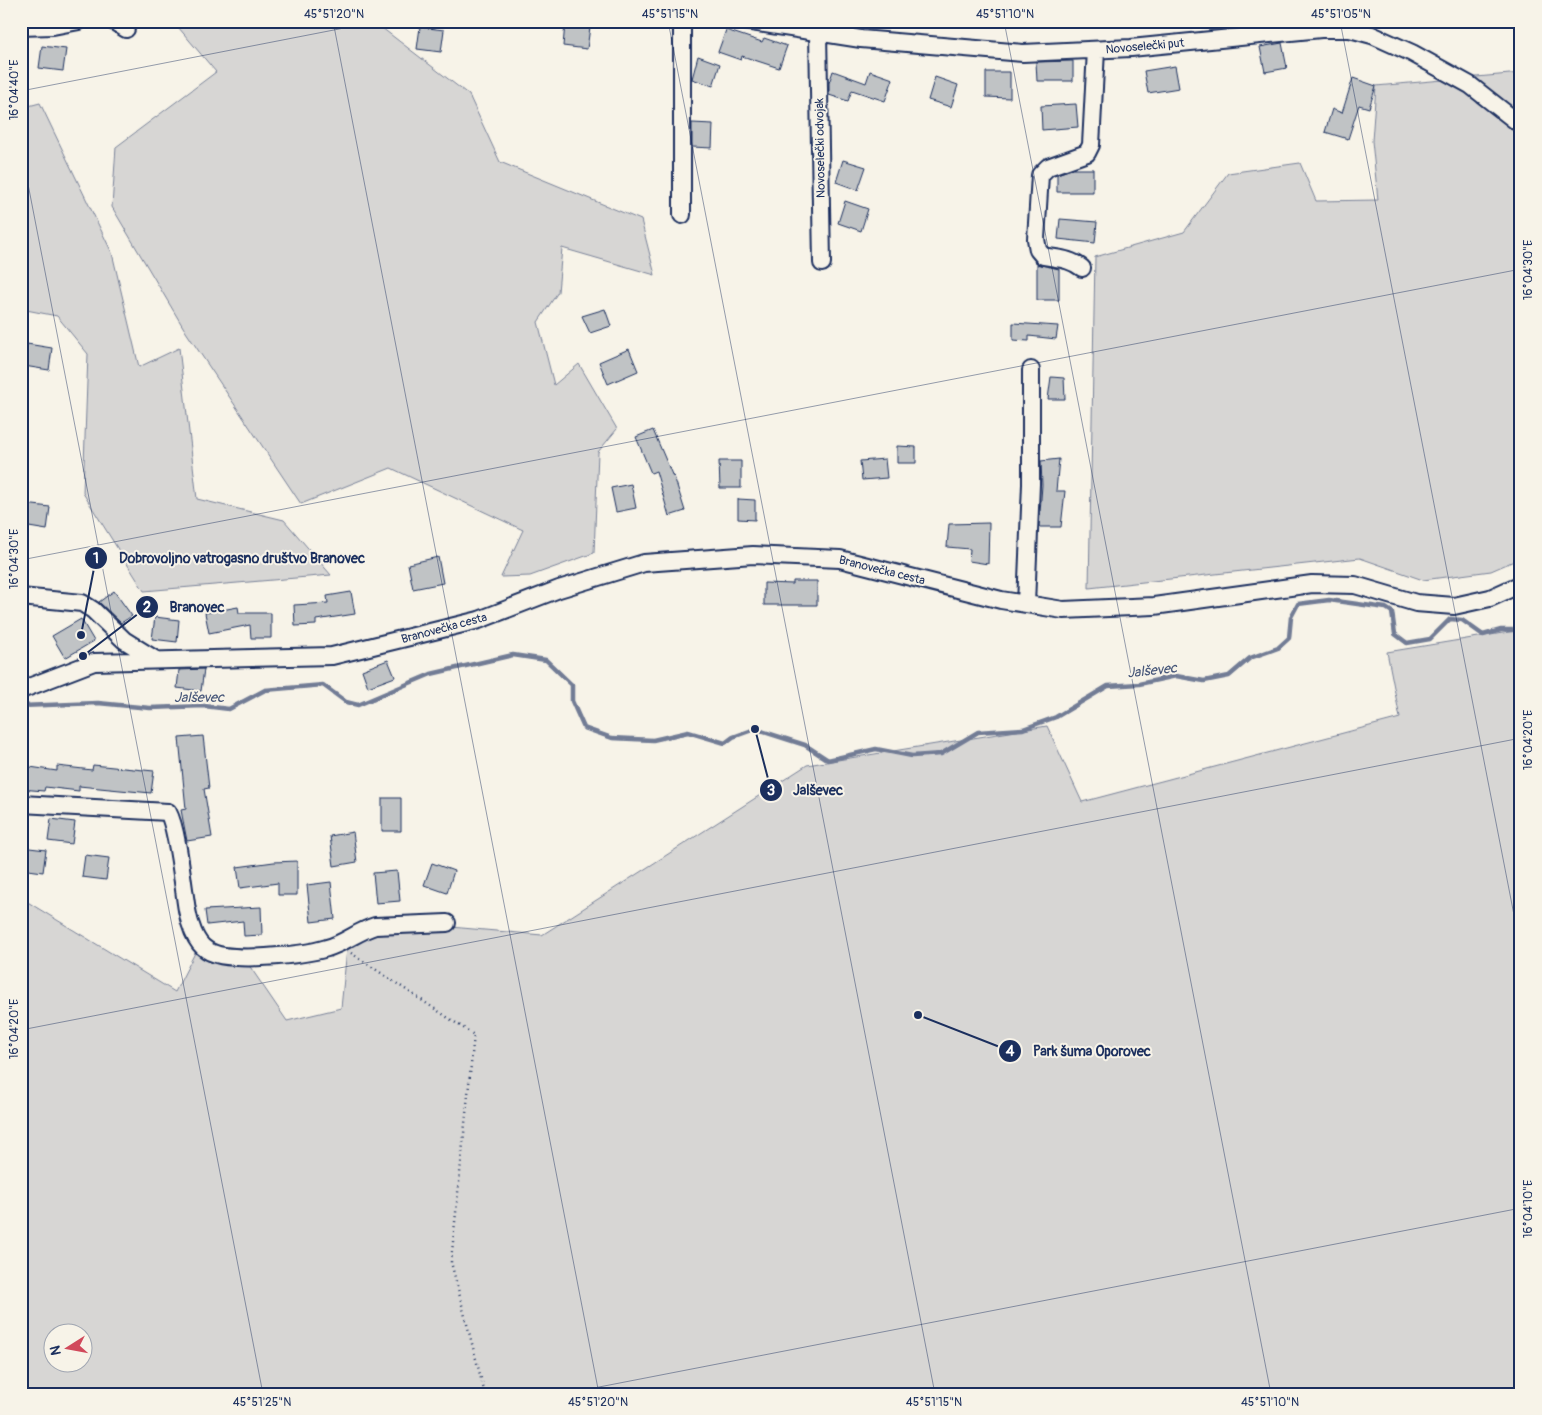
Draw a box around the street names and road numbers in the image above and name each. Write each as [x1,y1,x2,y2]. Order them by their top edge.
street label: Novoselečki put [1105,36,1185,57]
street label: Novoselečki odvojak [812,98,829,198]
street label: Branovečka cesta [837,553,927,589]
street label: Branovečka cesta [400,610,489,647]

